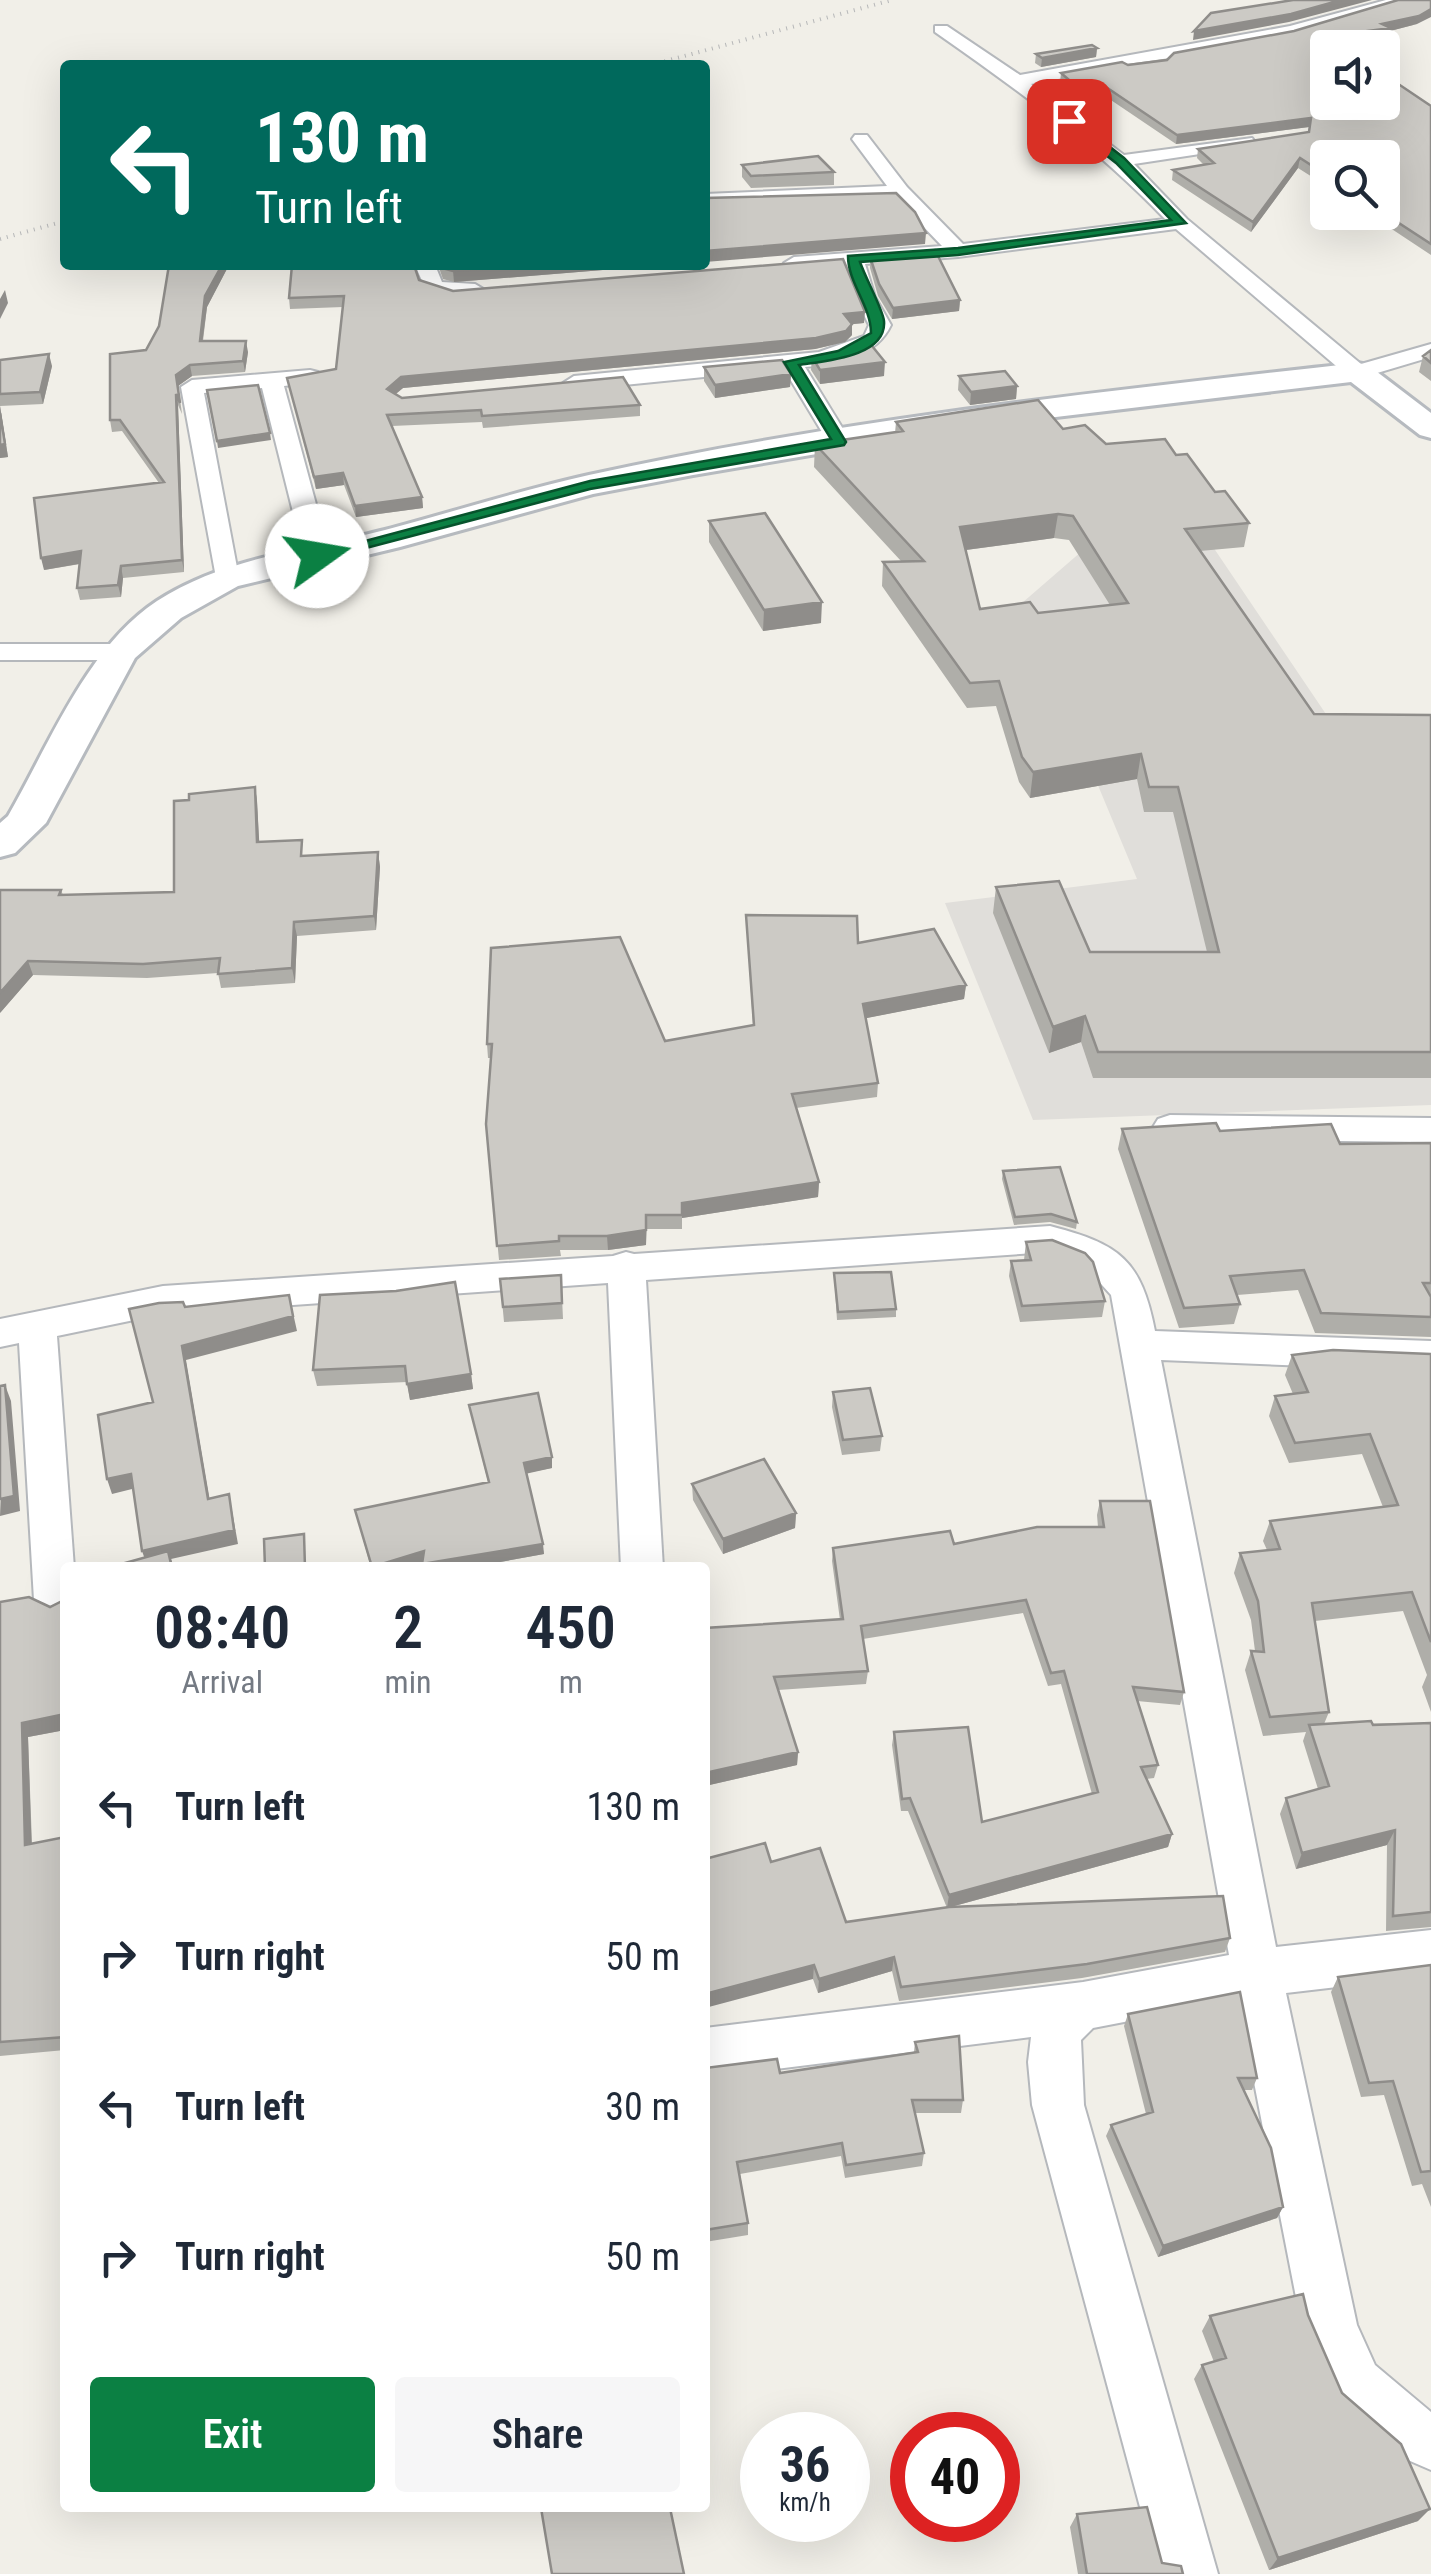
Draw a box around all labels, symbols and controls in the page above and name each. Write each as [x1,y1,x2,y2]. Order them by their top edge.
map controls [1310,30,1400,230]
button: sound [1310,30,1400,120]
pin [1027,79,1112,164]
icon: arrive [1042,94,1097,149]
text: 130 m [255,97,429,179]
icon: left [90,100,220,230]
button: search [1310,140,1400,230]
text: Turn left [255,181,403,234]
position arrow [265,504,369,608]
text: 08:40 [154,1592,291,1663]
text: 2 [393,1592,423,1663]
text: 450 [525,1592,616,1663]
text: Arrival [182,1663,263,1701]
text: min [385,1663,431,1701]
text: m [559,1663,583,1701]
icon: left [90,1780,145,1835]
text: Turn left [175,1785,305,1829]
text: 130 m [586,1785,680,1829]
icon: right [90,1930,145,1985]
text: Turn right [175,1935,325,1979]
text: 50 m [605,1935,680,1979]
icon: left [90,2080,145,2135]
text: Turn left [175,2085,305,2129]
text: 30 m [605,2085,680,2129]
icon: right [90,2230,145,2285]
text: Turn right [175,2235,325,2279]
text: 50 m [605,2235,680,2279]
button: Exit [90,2377,375,2492]
button: Share [395,2377,680,2492]
speed limit sign: 40 [890,2412,1020,2542]
text: 36 [780,2436,830,2494]
text: km/h [779,2488,831,2517]

